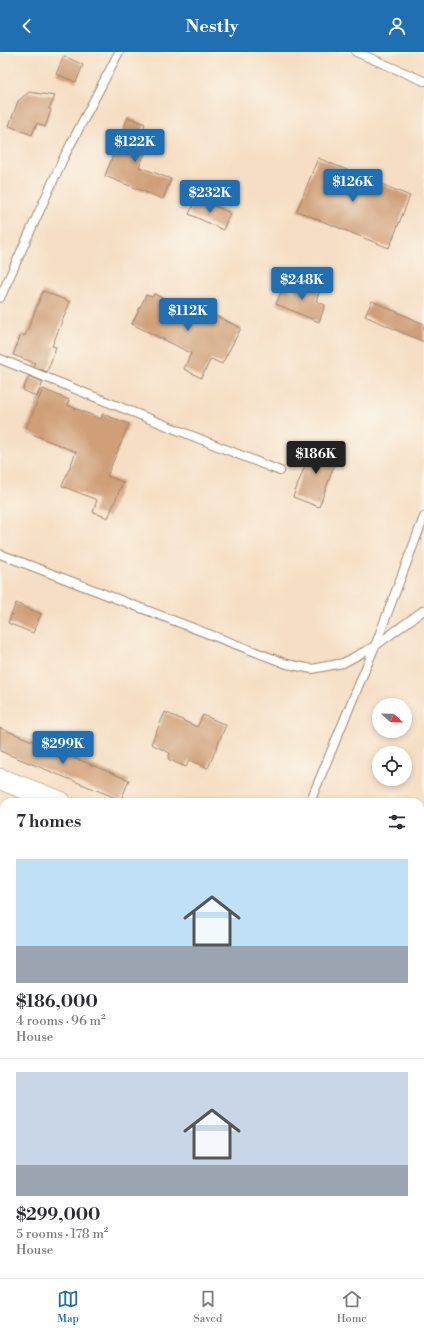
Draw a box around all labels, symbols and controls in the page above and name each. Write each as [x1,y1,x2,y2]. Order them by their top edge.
icon: back [16,15,38,37]
text: Nestly [185,15,239,38]
icon: person [386,15,408,37]
pin: $122K [107,129,163,163]
text: $122K [114,134,156,150]
pin: $126K [325,169,381,203]
text: $126K [332,174,374,190]
pin: $232K [182,180,238,214]
text: $232K [189,185,231,201]
pin: $248K [274,267,330,301]
text: $248K [280,272,324,288]
pin: $112K [160,298,216,332]
text: $112K [168,303,208,319]
pin: $186K [288,441,344,475]
text: $186K [296,446,336,462]
north arrow [372,698,412,738]
map controls [372,698,412,786]
pin: $299K [35,731,91,765]
text: $299K [42,736,84,752]
button: locate [372,746,412,786]
text: 7 homes [16,811,81,833]
icon: filters [386,811,408,833]
icon: home [176,885,248,957]
text: $186,000 [16,991,98,1013]
text: 4 rooms · 96 m² [16,1013,105,1029]
text: House [16,1029,53,1045]
icon: home [176,1098,248,1170]
text: $299,000 [16,1204,100,1226]
text: 5 rooms · 178 m² [16,1226,108,1242]
text: House [16,1242,53,1258]
tab: Map [57,1288,79,1326]
tab: Saved [193,1288,222,1326]
tab: Home [337,1288,367,1326]

